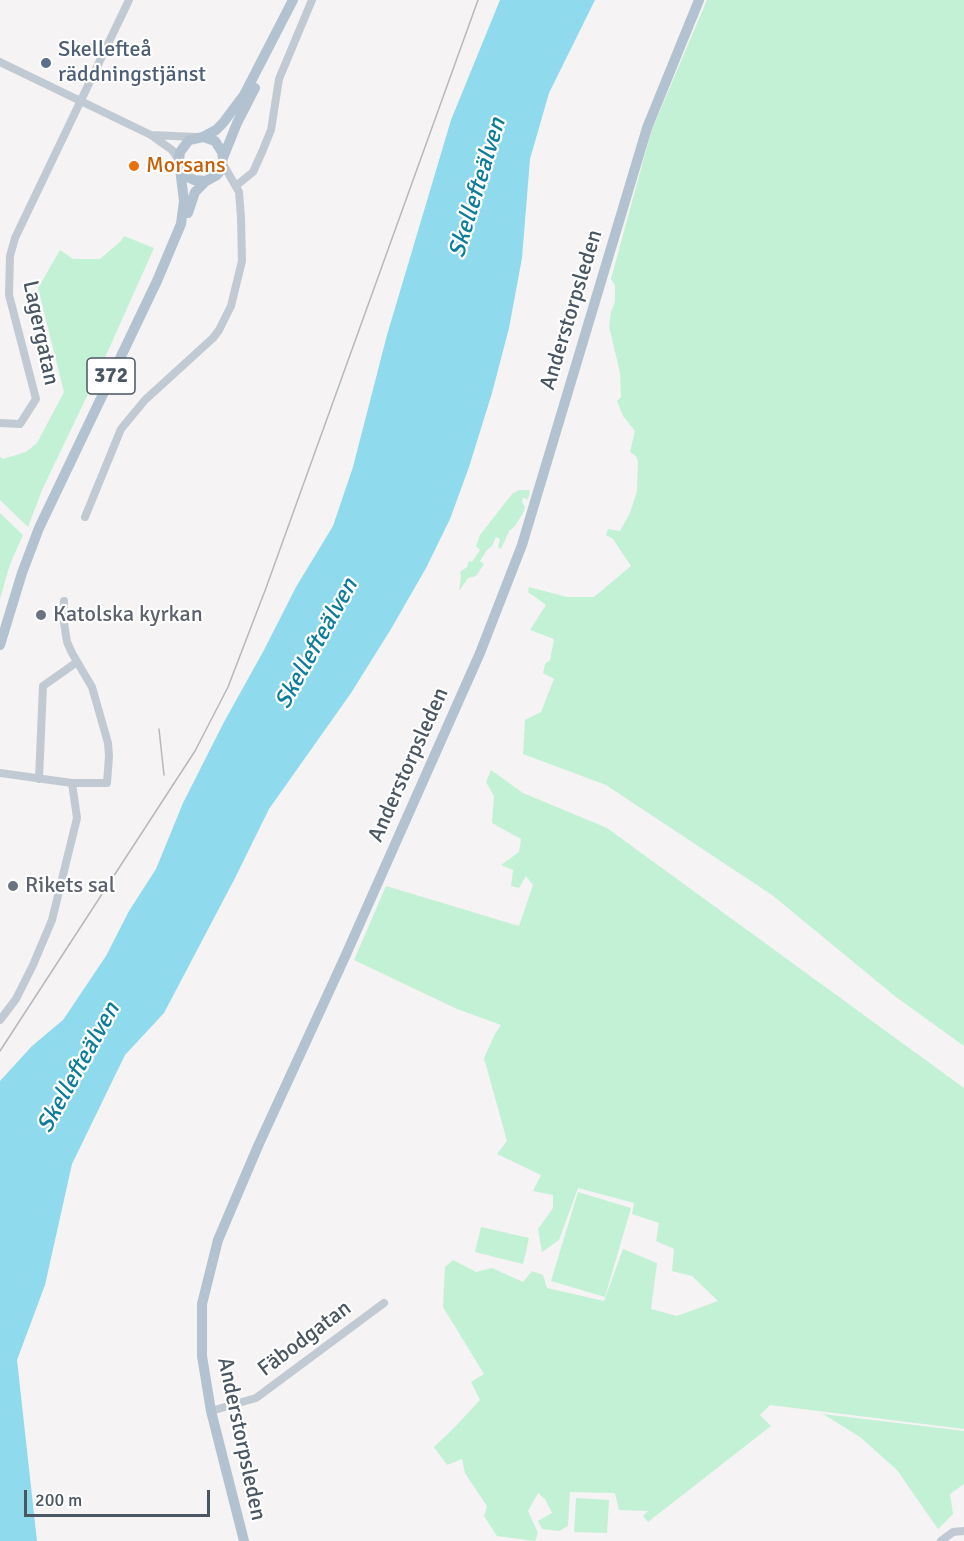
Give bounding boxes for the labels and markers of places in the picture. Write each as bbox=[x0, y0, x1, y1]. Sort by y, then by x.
place label: Skellefteå räddningstjänst bbox=[58, 37, 206, 88]
marker: Skellefteå räddningstjänst bbox=[39, 56, 53, 70]
place label: Morsans bbox=[146, 153, 226, 179]
marker: Morsans bbox=[127, 159, 141, 173]
place label: Katolska kyrkan bbox=[53, 602, 203, 628]
marker: Katolska kyrkan bbox=[34, 608, 48, 622]
place label: Rikets sal bbox=[25, 873, 115, 899]
marker: Rikets sal bbox=[6, 879, 20, 893]

